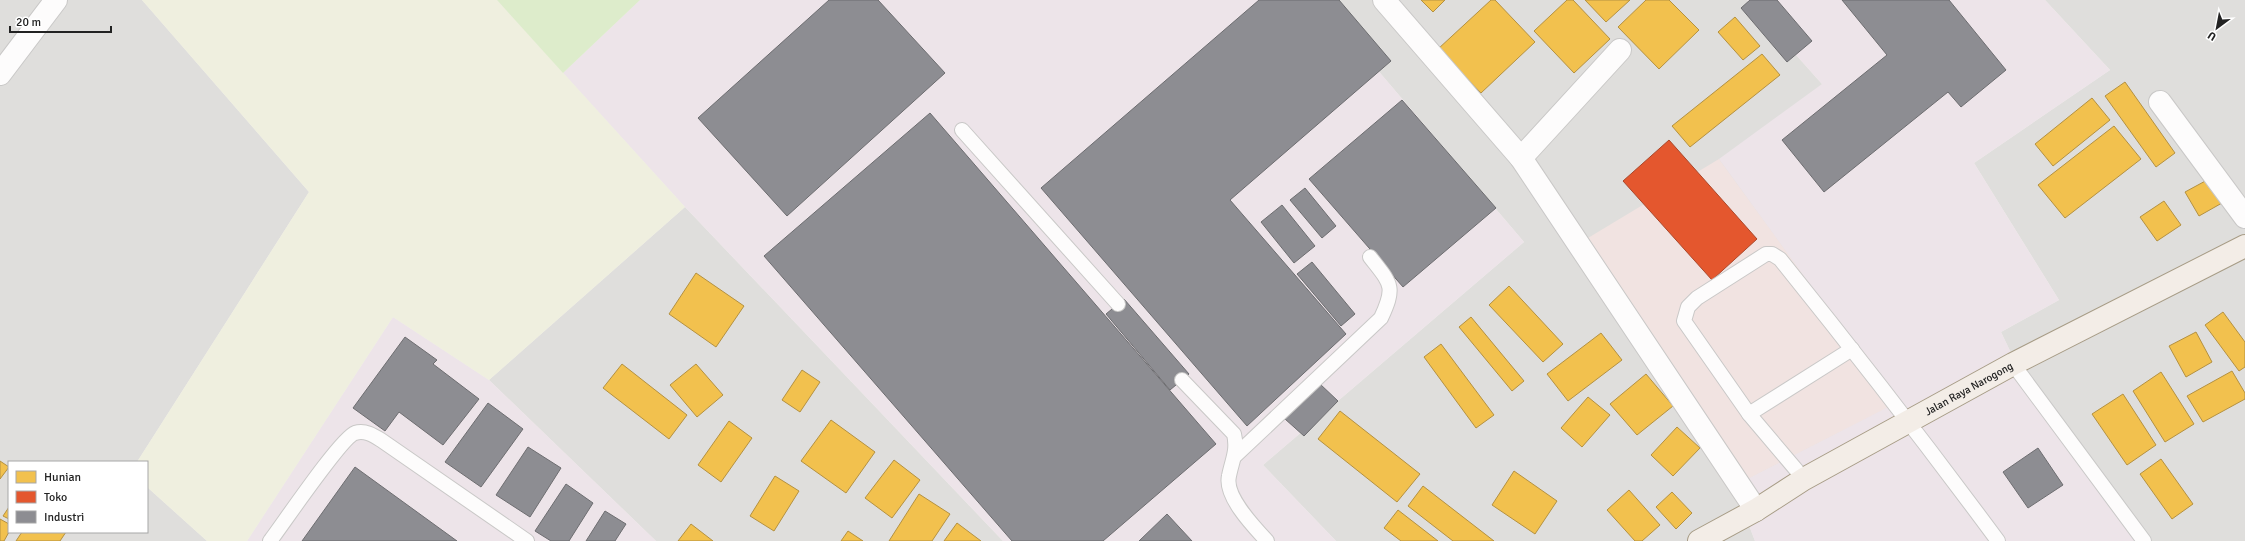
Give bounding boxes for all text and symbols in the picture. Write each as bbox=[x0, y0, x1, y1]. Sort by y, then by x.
scale bar bbox=[10, 8, 111, 34]
north arrow bbox=[2197, 8, 2237, 48]
text: 20 m bbox=[16, 15, 41, 30]
text: U bbox=[2205, 29, 2219, 44]
street label: Jalan Raya Narogong bbox=[1922, 359, 2015, 418]
legend bbox=[8, 461, 148, 533]
text: Hunian bbox=[44, 470, 81, 485]
text: Toko bbox=[44, 490, 67, 505]
text: Industri bbox=[44, 510, 84, 525]

